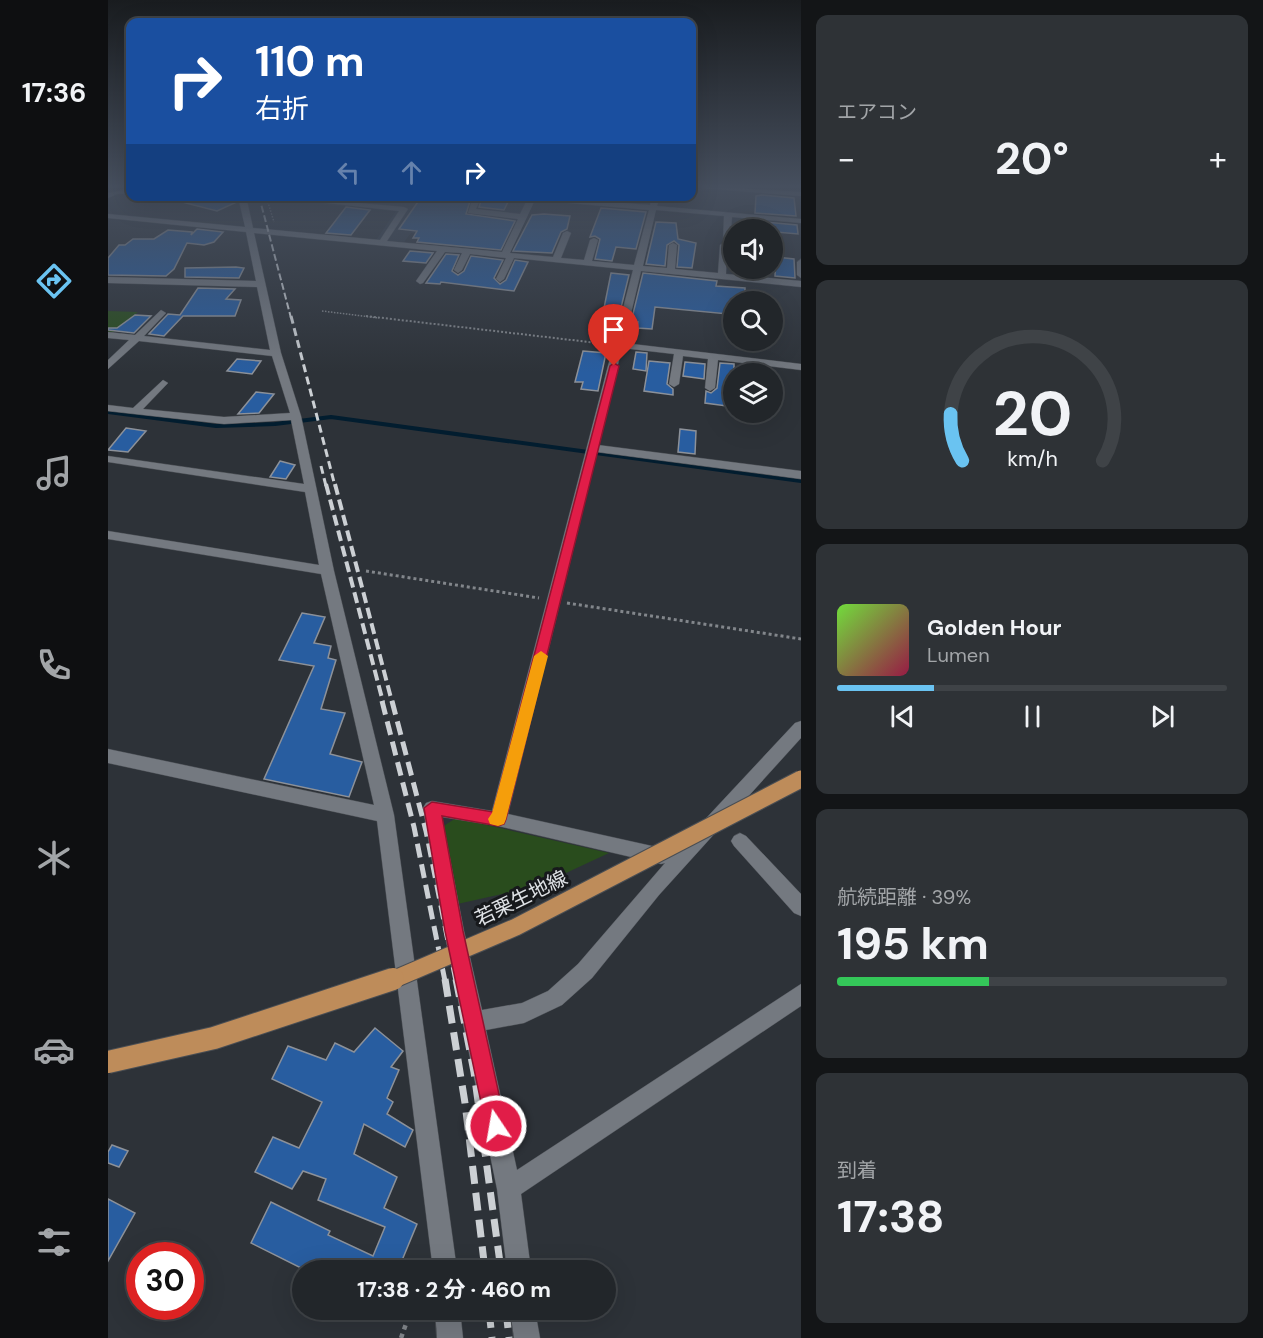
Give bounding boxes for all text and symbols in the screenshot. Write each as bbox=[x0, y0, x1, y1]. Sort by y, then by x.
text: 110 m bbox=[255, 34, 365, 89]
icon: right bbox=[156, 42, 234, 120]
text: 17:36 bbox=[22, 75, 86, 110]
text: 右折 bbox=[255, 91, 309, 126]
text: エアコン bbox=[837, 99, 917, 125]
text: 20° bbox=[995, 129, 1069, 188]
text: − bbox=[837, 137, 855, 180]
text: + bbox=[1209, 137, 1227, 180]
icon: left bbox=[332, 156, 365, 189]
icon: ahead bbox=[395, 156, 428, 189]
icon: right bbox=[458, 156, 491, 189]
map controls bbox=[723, 219, 783, 423]
button: sound bbox=[723, 219, 783, 279]
icon: directions bbox=[33, 260, 75, 302]
button: search bbox=[723, 291, 783, 351]
pin bbox=[588, 304, 639, 366]
icon: arrive bbox=[597, 313, 630, 346]
button: layers bbox=[723, 363, 783, 423]
text: 20 bbox=[992, 374, 1072, 455]
text: km/h bbox=[1007, 446, 1057, 474]
icon: music bbox=[33, 452, 75, 494]
text: Golden Hour bbox=[927, 613, 1062, 642]
text: Lumen bbox=[927, 642, 990, 668]
icon: phone bbox=[33, 644, 75, 686]
icon: previous bbox=[886, 700, 919, 733]
icon: pause bbox=[1016, 700, 1049, 733]
icon: next bbox=[1146, 700, 1179, 733]
icon: climate bbox=[33, 837, 75, 879]
street label: 若栗生地線 bbox=[470, 864, 572, 932]
text: 航続距離 · 39% bbox=[837, 884, 971, 910]
text: 195 km bbox=[837, 914, 989, 973]
icon: car bbox=[33, 1029, 75, 1071]
position arrow bbox=[464, 1094, 528, 1158]
text: 到着 bbox=[837, 1157, 877, 1183]
text: 17:38 bbox=[837, 1187, 945, 1246]
icon: filters bbox=[33, 1221, 75, 1263]
speed limit sign: 30 bbox=[126, 1242, 204, 1320]
text: 17:38 · 2 分 · 460 m bbox=[357, 1275, 551, 1304]

